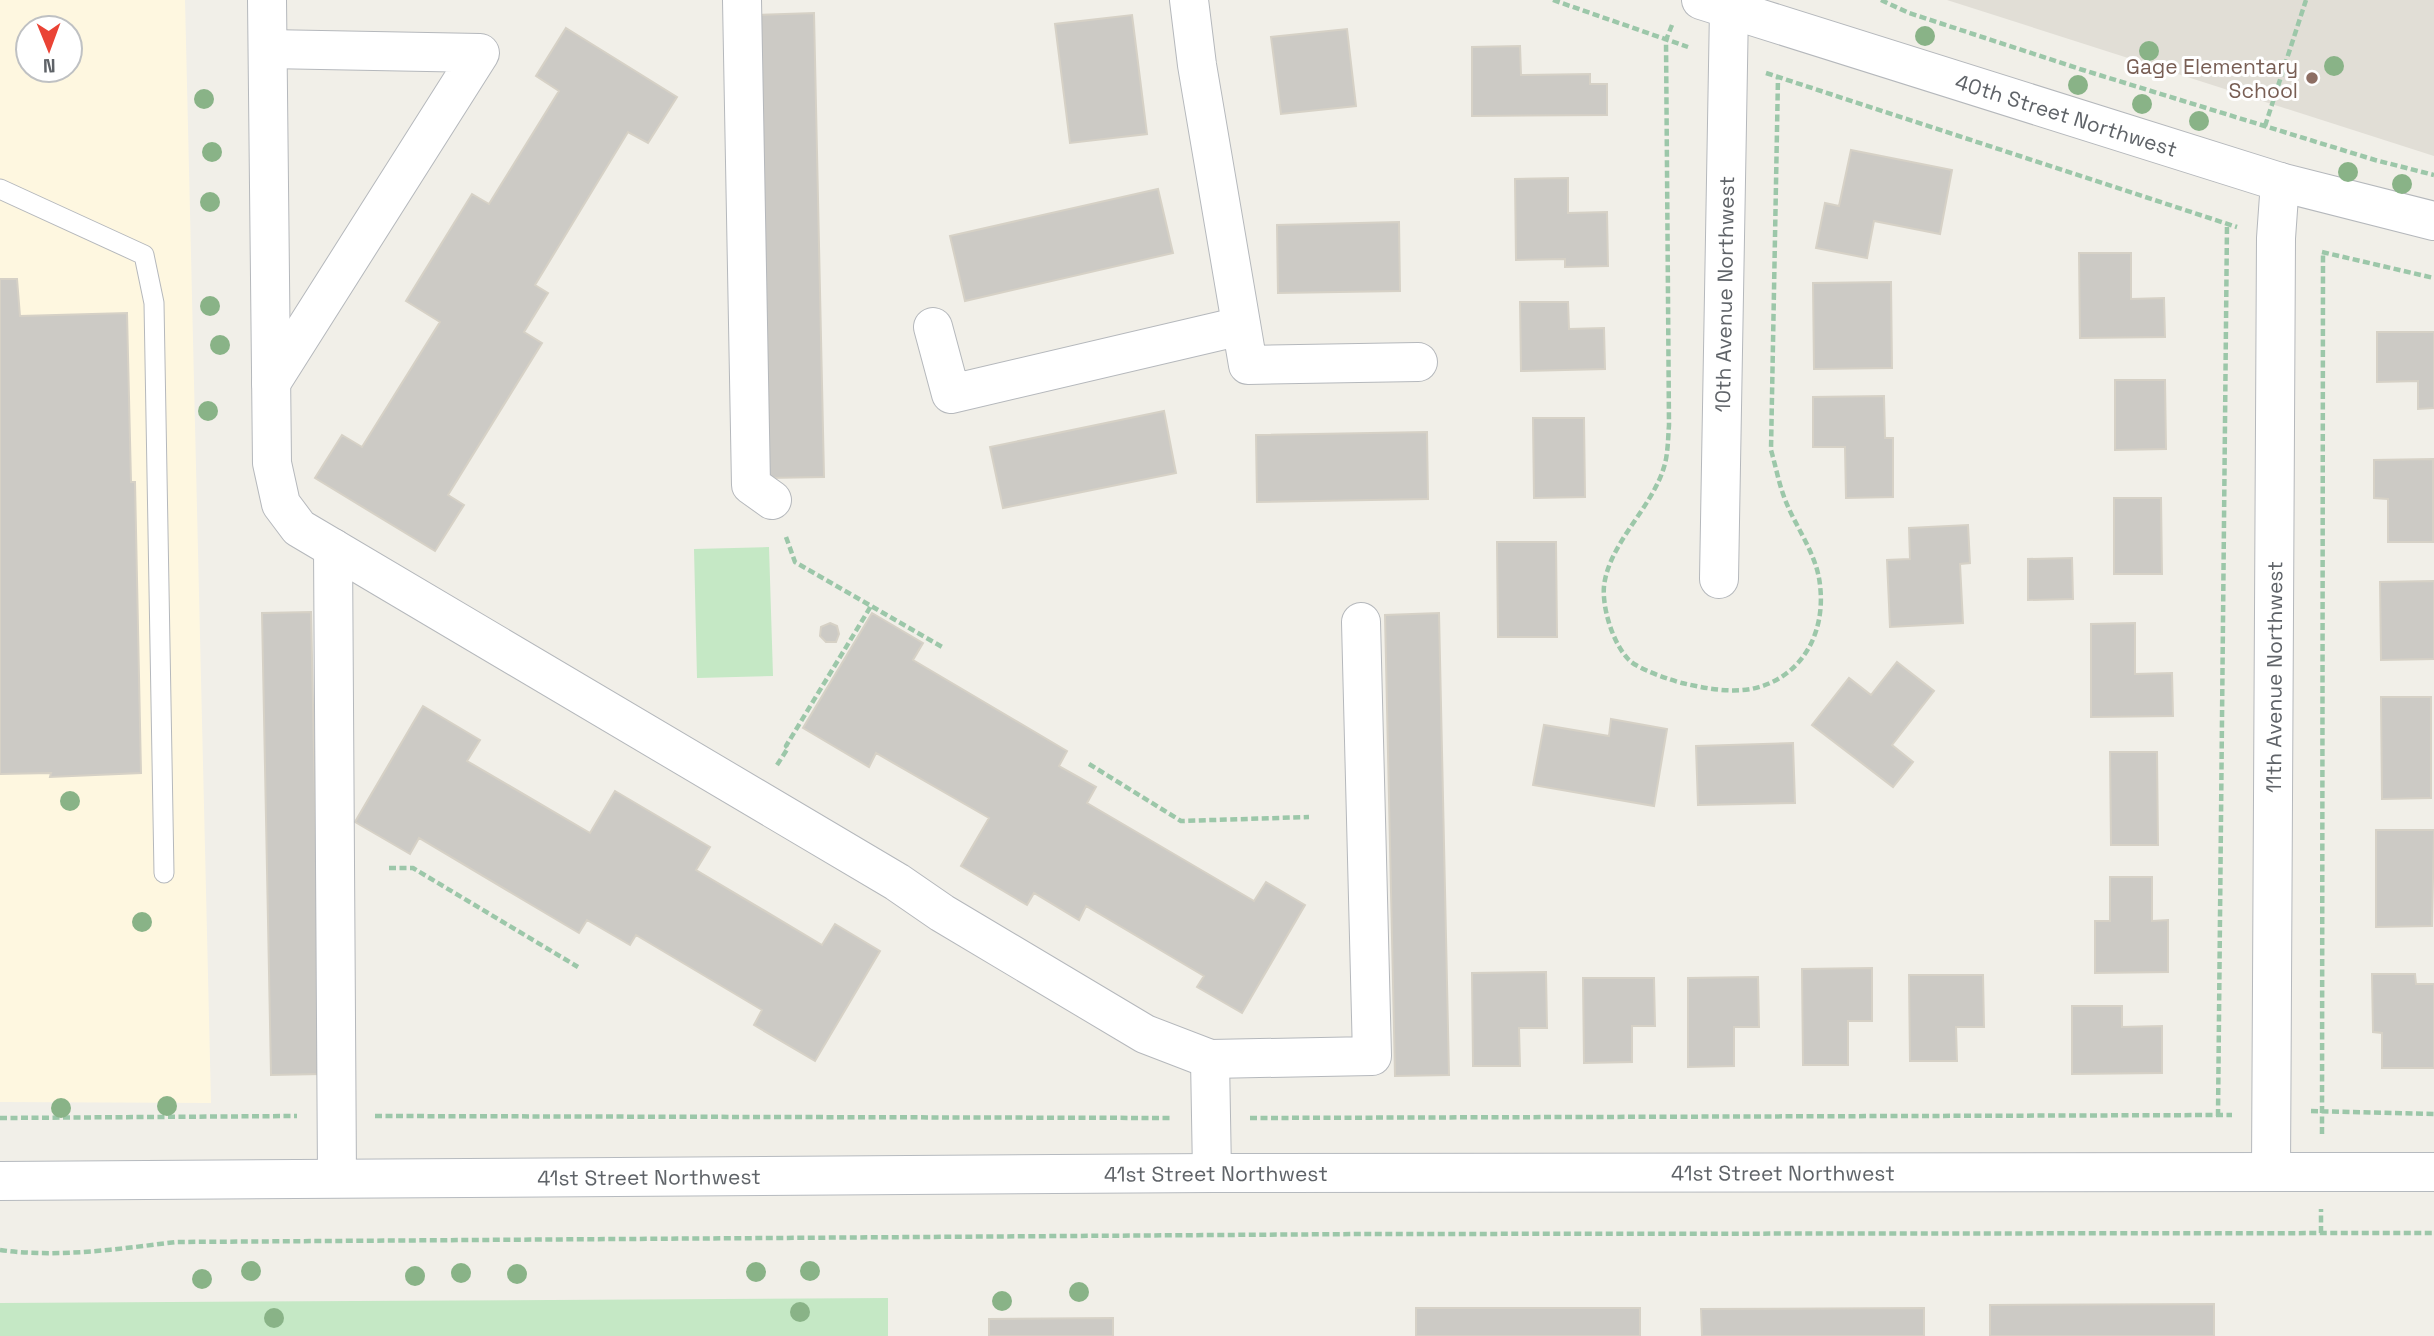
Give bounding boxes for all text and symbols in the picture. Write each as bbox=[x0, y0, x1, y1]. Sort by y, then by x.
north arrow bbox=[14, 14, 84, 84]
text: N bbox=[43, 53, 56, 78]
place label: Gage Elementary School bbox=[2126, 53, 2298, 104]
street label: 40th Street Northwest bbox=[1952, 67, 2181, 162]
marker: Gage Elementary School bbox=[2304, 70, 2320, 86]
street label: 10th Avenue Northwest bbox=[1708, 176, 1740, 412]
street label: 11th Avenue Northwest bbox=[2260, 561, 2288, 793]
street label: 41st Street Northwest bbox=[1104, 1159, 1328, 1187]
street label: 41st Street Northwest bbox=[1671, 1159, 1895, 1186]
street label: 41st Street Northwest bbox=[537, 1162, 761, 1191]

